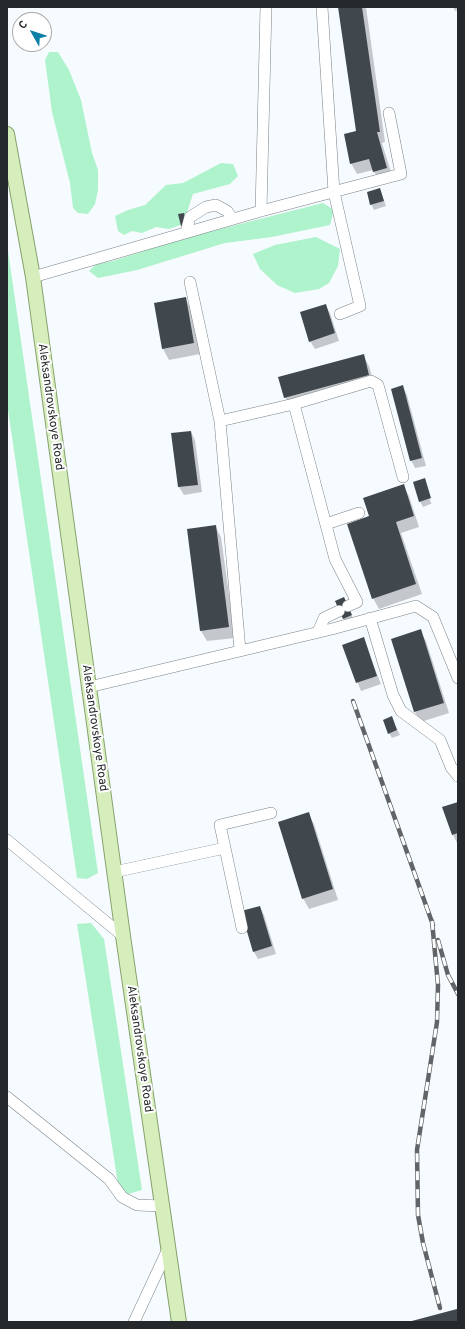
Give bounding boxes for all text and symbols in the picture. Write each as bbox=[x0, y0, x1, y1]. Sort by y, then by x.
north arrow bbox=[12, 12, 52, 52]
text: С bbox=[16, 18, 31, 32]
street label: Aleksandrovskoye Road bbox=[34, 343, 66, 471]
street label: Aleksandrovskoye Road bbox=[78, 664, 110, 792]
street label: Aleksandrovskoye Road bbox=[123, 985, 155, 1113]

